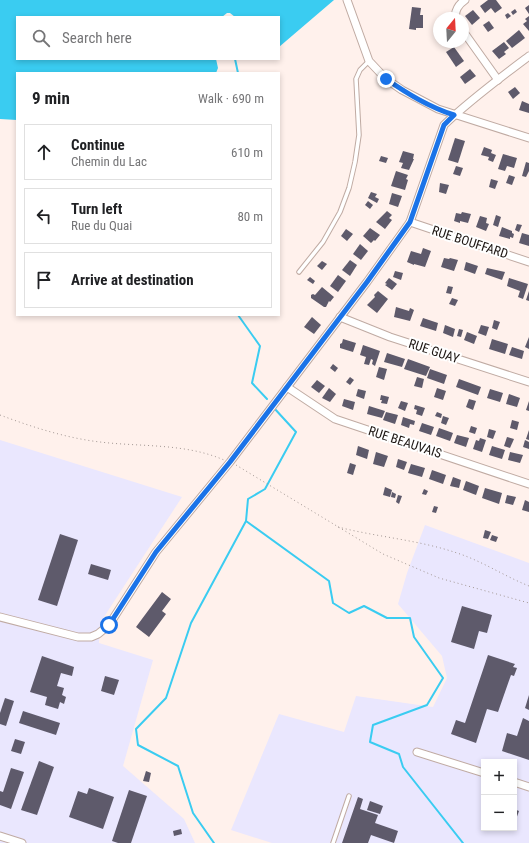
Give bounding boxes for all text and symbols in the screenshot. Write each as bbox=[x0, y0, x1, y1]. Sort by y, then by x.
north arrow bbox=[433, 12, 469, 48]
search box bbox=[16, 16, 280, 60]
icon: search bbox=[30, 27, 52, 49]
text: Search here bbox=[62, 29, 132, 47]
route end bbox=[377, 70, 395, 88]
text: 9 min bbox=[32, 88, 70, 108]
text: Walk · 690 m bbox=[198, 91, 264, 106]
text: Continue bbox=[71, 136, 125, 154]
icon: ahead bbox=[33, 141, 55, 163]
text: 610 m bbox=[231, 145, 263, 160]
text: Chemin du Lac bbox=[71, 154, 147, 169]
text: Turn left bbox=[71, 200, 122, 218]
icon: left bbox=[33, 205, 55, 227]
text: 80 m bbox=[237, 209, 263, 224]
text: Rue du Quai bbox=[71, 218, 132, 233]
street label: RUE BOUFFARD bbox=[430, 223, 510, 261]
icon: arrive bbox=[33, 269, 55, 291]
text: Arrive at destination bbox=[71, 271, 194, 289]
street label: RUE GUAY bbox=[407, 336, 461, 366]
street label: RUE BEAUVAIS bbox=[366, 423, 444, 461]
route start bbox=[100, 616, 118, 634]
map controls bbox=[481, 759, 517, 831]
button: + bbox=[481, 759, 517, 795]
button: − bbox=[481, 795, 517, 831]

